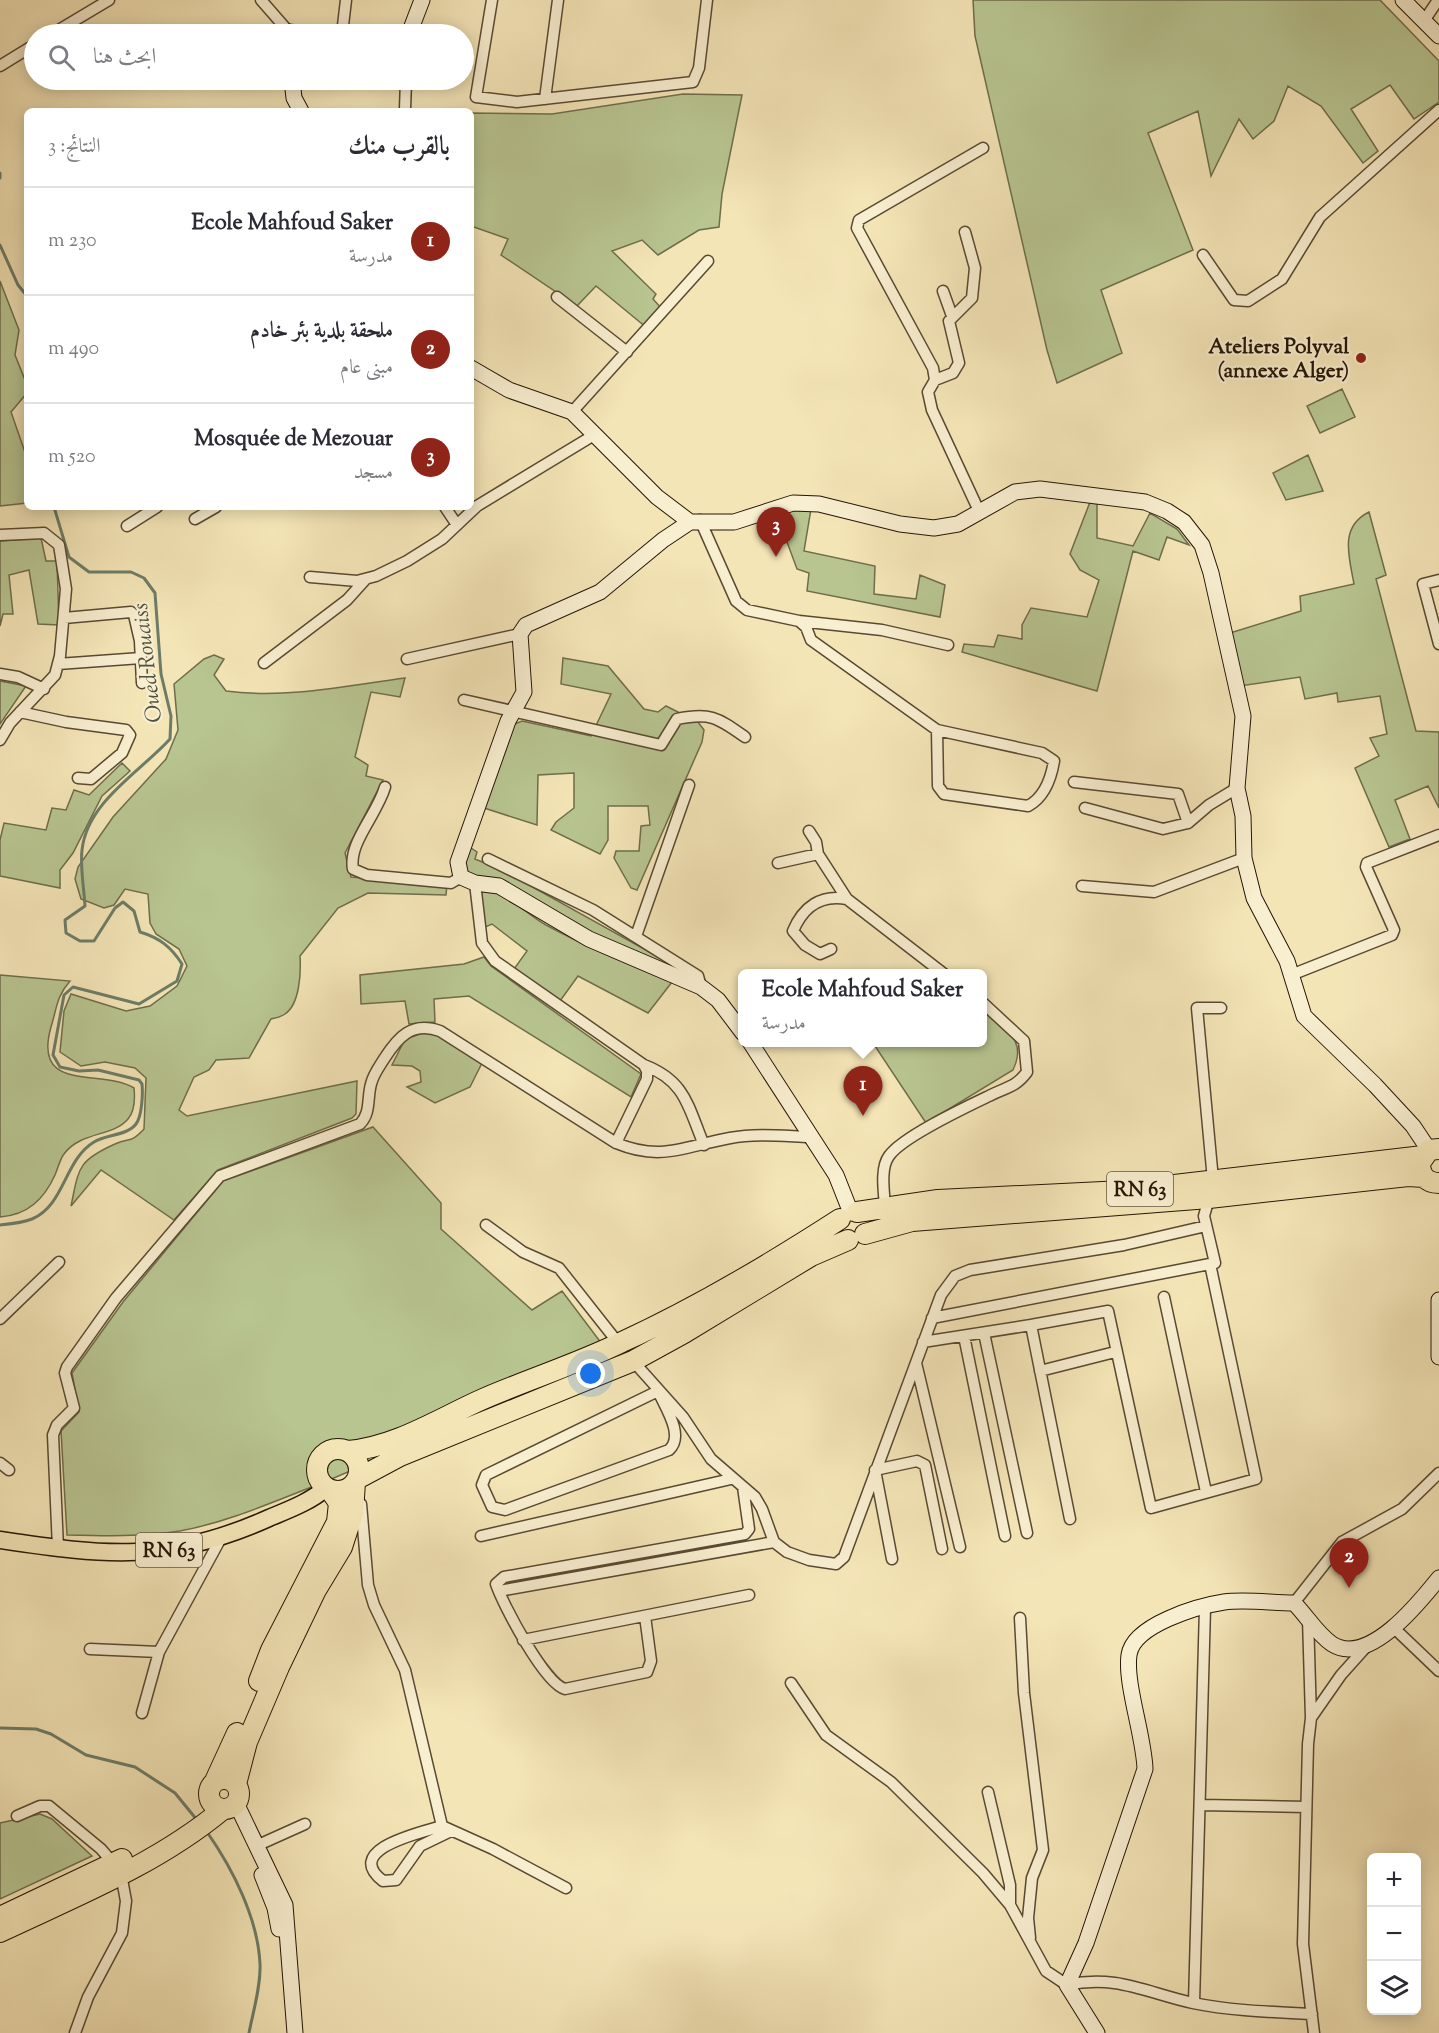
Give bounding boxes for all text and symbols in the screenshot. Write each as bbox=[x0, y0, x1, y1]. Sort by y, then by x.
search box bbox=[24, 24, 474, 90]
icon: search bbox=[45, 41, 78, 74]
text: ابحث هنا bbox=[93, 42, 156, 74]
text: بالقرب منك bbox=[348, 129, 450, 166]
text: النتائج: 3 bbox=[48, 133, 101, 162]
text: Ecole Mahfoud Saker bbox=[191, 208, 393, 240]
text: 230 m bbox=[48, 227, 97, 256]
text: 1 bbox=[427, 227, 434, 256]
text: مدرسة bbox=[349, 243, 393, 272]
text: ملحقة بلدية بئر خادم bbox=[250, 316, 393, 348]
place label: Ateliers Polyval (annexe Alger) bbox=[1208, 333, 1349, 387]
text: 490 m bbox=[48, 335, 99, 364]
text: 2 bbox=[426, 335, 435, 364]
marker: Ateliers Polyval (annexe Alger) bbox=[1354, 351, 1368, 365]
text: مبنى عام bbox=[340, 354, 393, 383]
text: Mosquée de Mezouar bbox=[194, 424, 393, 456]
text: 520 m bbox=[48, 443, 96, 472]
text: 3 bbox=[426, 443, 435, 472]
text: مسجد bbox=[354, 459, 393, 488]
pin: 3 bbox=[756, 508, 796, 557]
water label: Oued Rouaiss bbox=[126, 601, 172, 724]
popup bbox=[738, 969, 987, 1047]
text: Ecole Mahfoud Saker bbox=[762, 975, 963, 1007]
text: مدرسة bbox=[762, 1010, 806, 1039]
pin: 1 bbox=[844, 1066, 882, 1116]
road number: RN 63 bbox=[1107, 1172, 1173, 1206]
your location bbox=[576, 1359, 605, 1388]
road number: RN 63 bbox=[136, 1533, 202, 1567]
pin: 2 bbox=[1330, 1538, 1368, 1588]
map controls bbox=[1367, 1853, 1421, 2015]
button: + bbox=[1367, 1853, 1421, 1907]
button: − bbox=[1367, 1907, 1421, 1961]
button: layers bbox=[1367, 1961, 1421, 2015]

